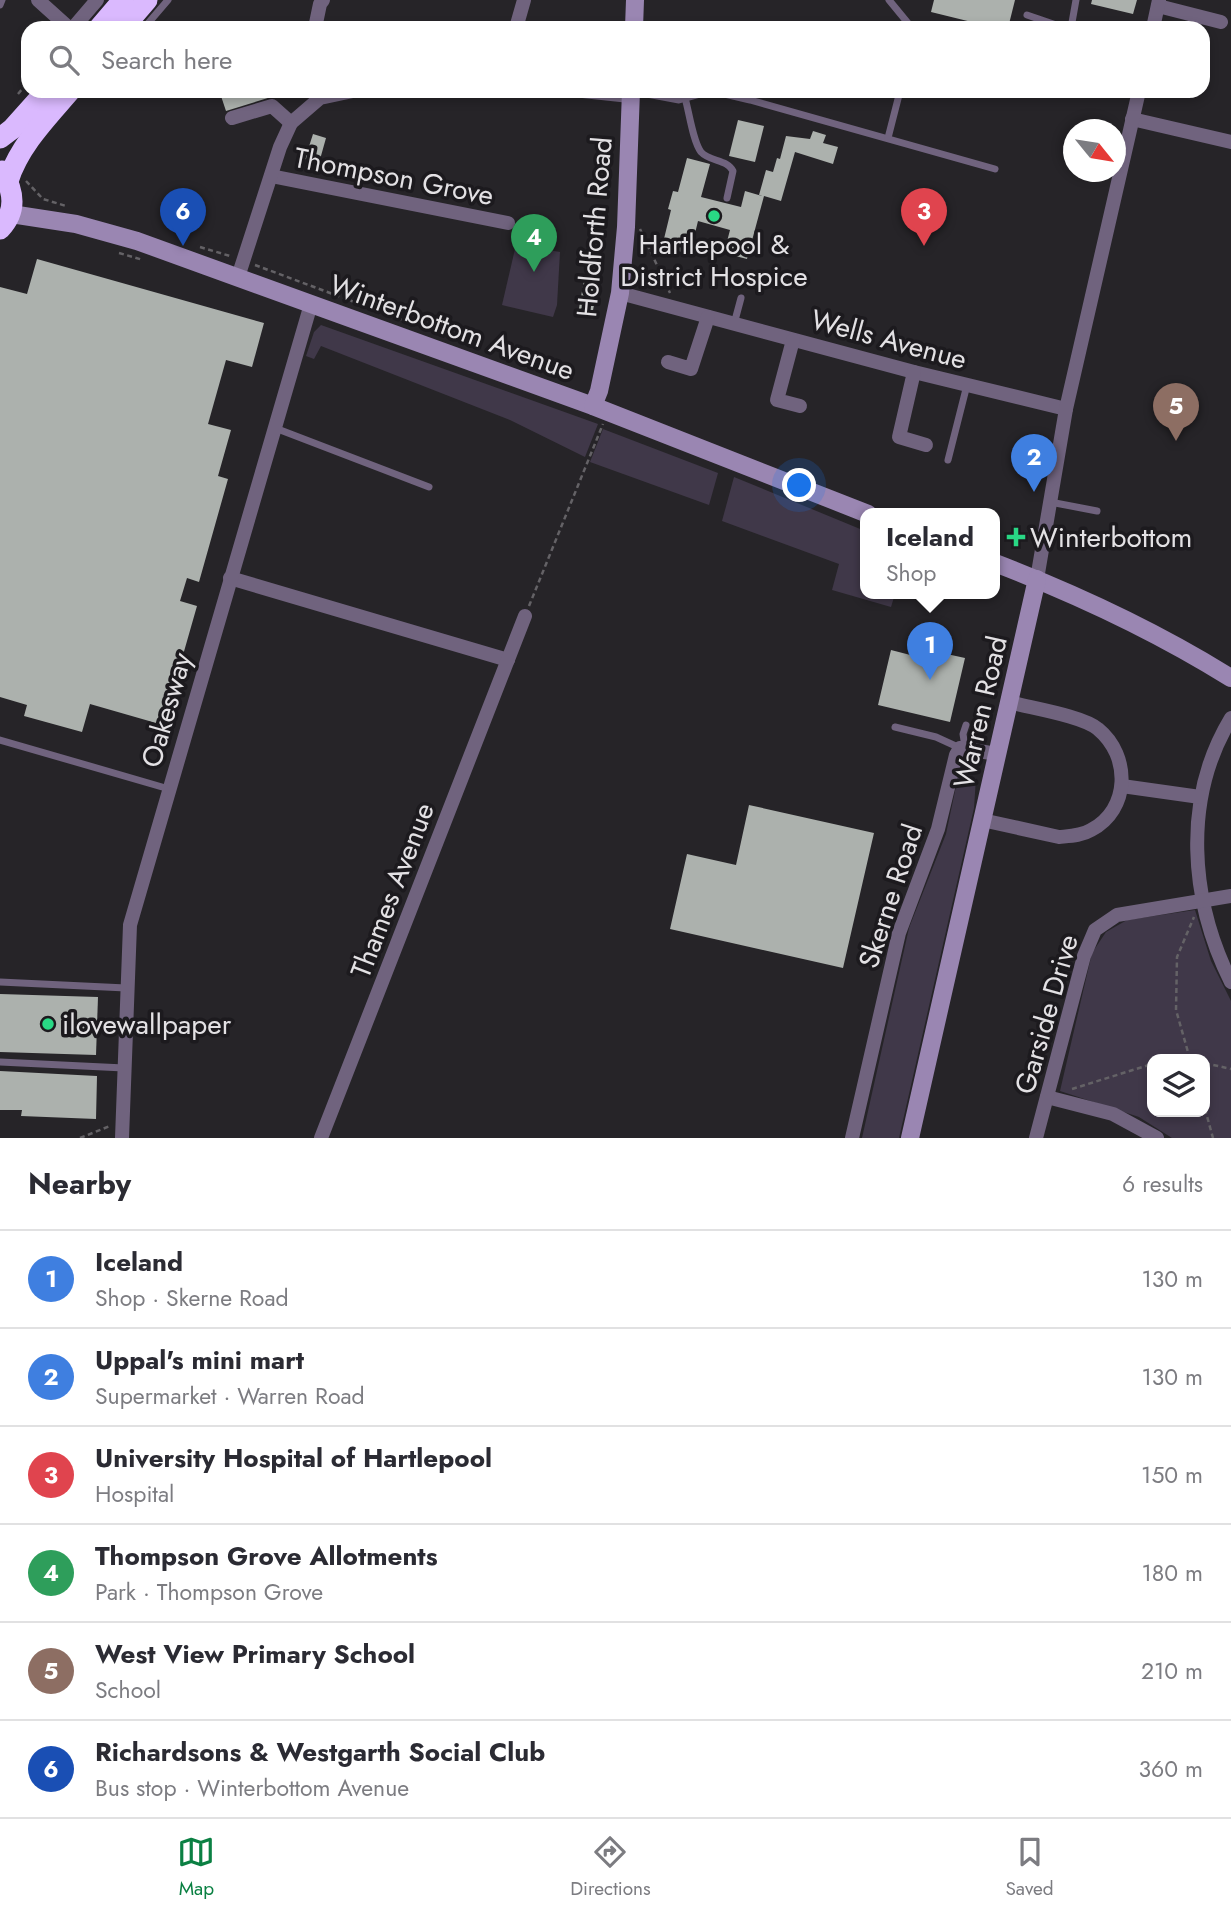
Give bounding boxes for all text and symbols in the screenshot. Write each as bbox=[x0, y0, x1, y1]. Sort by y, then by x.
search box bbox=[21, 21, 1210, 98]
icon: search bbox=[45, 41, 83, 79]
text: Search here bbox=[101, 41, 233, 79]
north arrow bbox=[1063, 119, 1126, 182]
street label: Holdforth Road bbox=[566, 135, 623, 319]
street label: Thompson Grove bbox=[291, 137, 497, 216]
pin: 6 bbox=[160, 188, 206, 246]
pin: 3 bbox=[901, 188, 947, 246]
marker: Hartlepool & District Hospice bbox=[706, 208, 722, 224]
pin: 4 bbox=[511, 214, 557, 272]
place label: Hartlepool & District Hospice bbox=[620, 224, 808, 297]
street label: Winterbottom Avenue bbox=[324, 264, 580, 391]
street label: Wells Avenue bbox=[806, 299, 971, 380]
pin: 5 bbox=[1153, 383, 1199, 441]
pin: 2 bbox=[1011, 434, 1057, 492]
your location bbox=[782, 468, 816, 502]
popup bbox=[860, 508, 1000, 599]
place label: Winterbottom bbox=[1030, 517, 1192, 558]
text: Iceland bbox=[886, 518, 974, 556]
marker: Winterbottom bbox=[1008, 529, 1024, 545]
text: Shop bbox=[886, 556, 936, 590]
pin: 1 bbox=[907, 622, 953, 680]
street label: Warren Road bbox=[943, 632, 1018, 792]
street label: Oakesway bbox=[131, 647, 203, 772]
street label: Thames Avenue bbox=[340, 797, 445, 984]
street label: Skerne Road bbox=[848, 819, 933, 973]
street label: Garside Drive bbox=[1004, 929, 1089, 1099]
place label: ilovewallpaper bbox=[62, 1004, 232, 1045]
marker: ilovewallpaper bbox=[40, 1016, 56, 1032]
map controls bbox=[1147, 1054, 1210, 1117]
button: layers bbox=[1147, 1054, 1210, 1117]
text: Nearby bbox=[28, 1162, 131, 1205]
text: 6 results bbox=[1122, 1167, 1203, 1201]
text: Iceland bbox=[95, 1243, 183, 1281]
text: 1 bbox=[45, 1262, 57, 1296]
text: 130 m bbox=[1141, 1262, 1203, 1296]
text: Shop · Skerne Road bbox=[95, 1281, 289, 1315]
text: Uppal's mini mart bbox=[95, 1341, 304, 1379]
text: 2 bbox=[43, 1360, 59, 1394]
text: 130 m bbox=[1141, 1360, 1203, 1394]
text: Supermarket · Warren Road bbox=[95, 1379, 365, 1413]
text: University Hospital of Hartlepool bbox=[95, 1439, 492, 1477]
text: 3 bbox=[44, 1458, 58, 1492]
text: 150 m bbox=[1141, 1458, 1203, 1492]
text: Hospital bbox=[95, 1477, 174, 1511]
text: Thompson Grove Allotments bbox=[95, 1537, 438, 1575]
text: 4 bbox=[43, 1556, 59, 1590]
text: 180 m bbox=[1141, 1556, 1203, 1590]
text: Park · Thompson Grove bbox=[95, 1575, 323, 1609]
text: West View Primary School bbox=[95, 1635, 415, 1673]
text: 5 bbox=[44, 1654, 58, 1688]
text: 210 m bbox=[1141, 1654, 1203, 1688]
text: School bbox=[95, 1673, 161, 1707]
text: Richardsons & Westgarth Social Club bbox=[95, 1733, 545, 1771]
text: 6 bbox=[43, 1752, 59, 1786]
text: 360 m bbox=[1139, 1752, 1203, 1786]
text: Bus stop · Winterbottom Avenue bbox=[95, 1771, 409, 1805]
tab: Map bbox=[177, 1833, 215, 1902]
tab: Directions bbox=[570, 1833, 651, 1902]
tab: Saved bbox=[1005, 1833, 1054, 1902]

